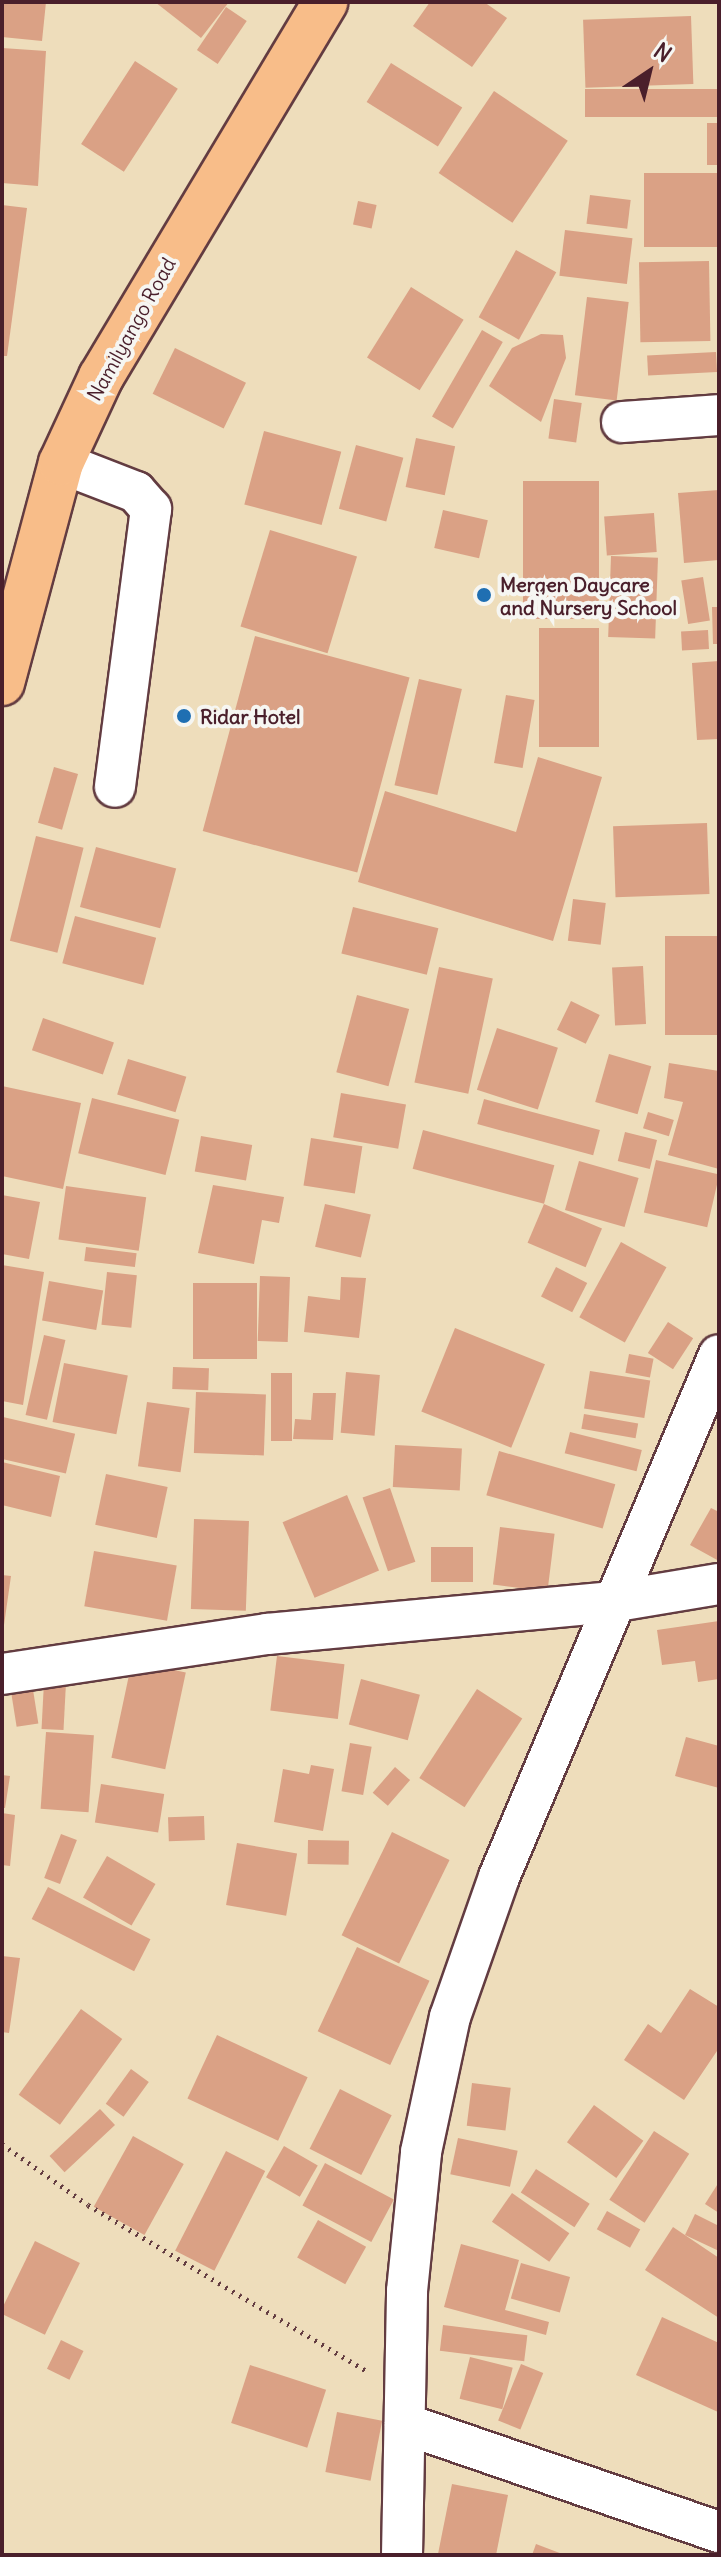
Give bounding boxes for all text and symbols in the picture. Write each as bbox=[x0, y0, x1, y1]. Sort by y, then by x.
north arrow bbox=[609, 32, 689, 112]
text: N bbox=[649, 37, 677, 68]
street label: Namilyango Road bbox=[82, 253, 180, 405]
place label: Mergen Daycare and Nursery School bbox=[500, 572, 677, 619]
marker: Mergen Daycare and Nursery School bbox=[475, 586, 493, 604]
place label: Ridar Hotel bbox=[200, 704, 301, 728]
marker: Ridar Hotel bbox=[175, 707, 193, 725]

